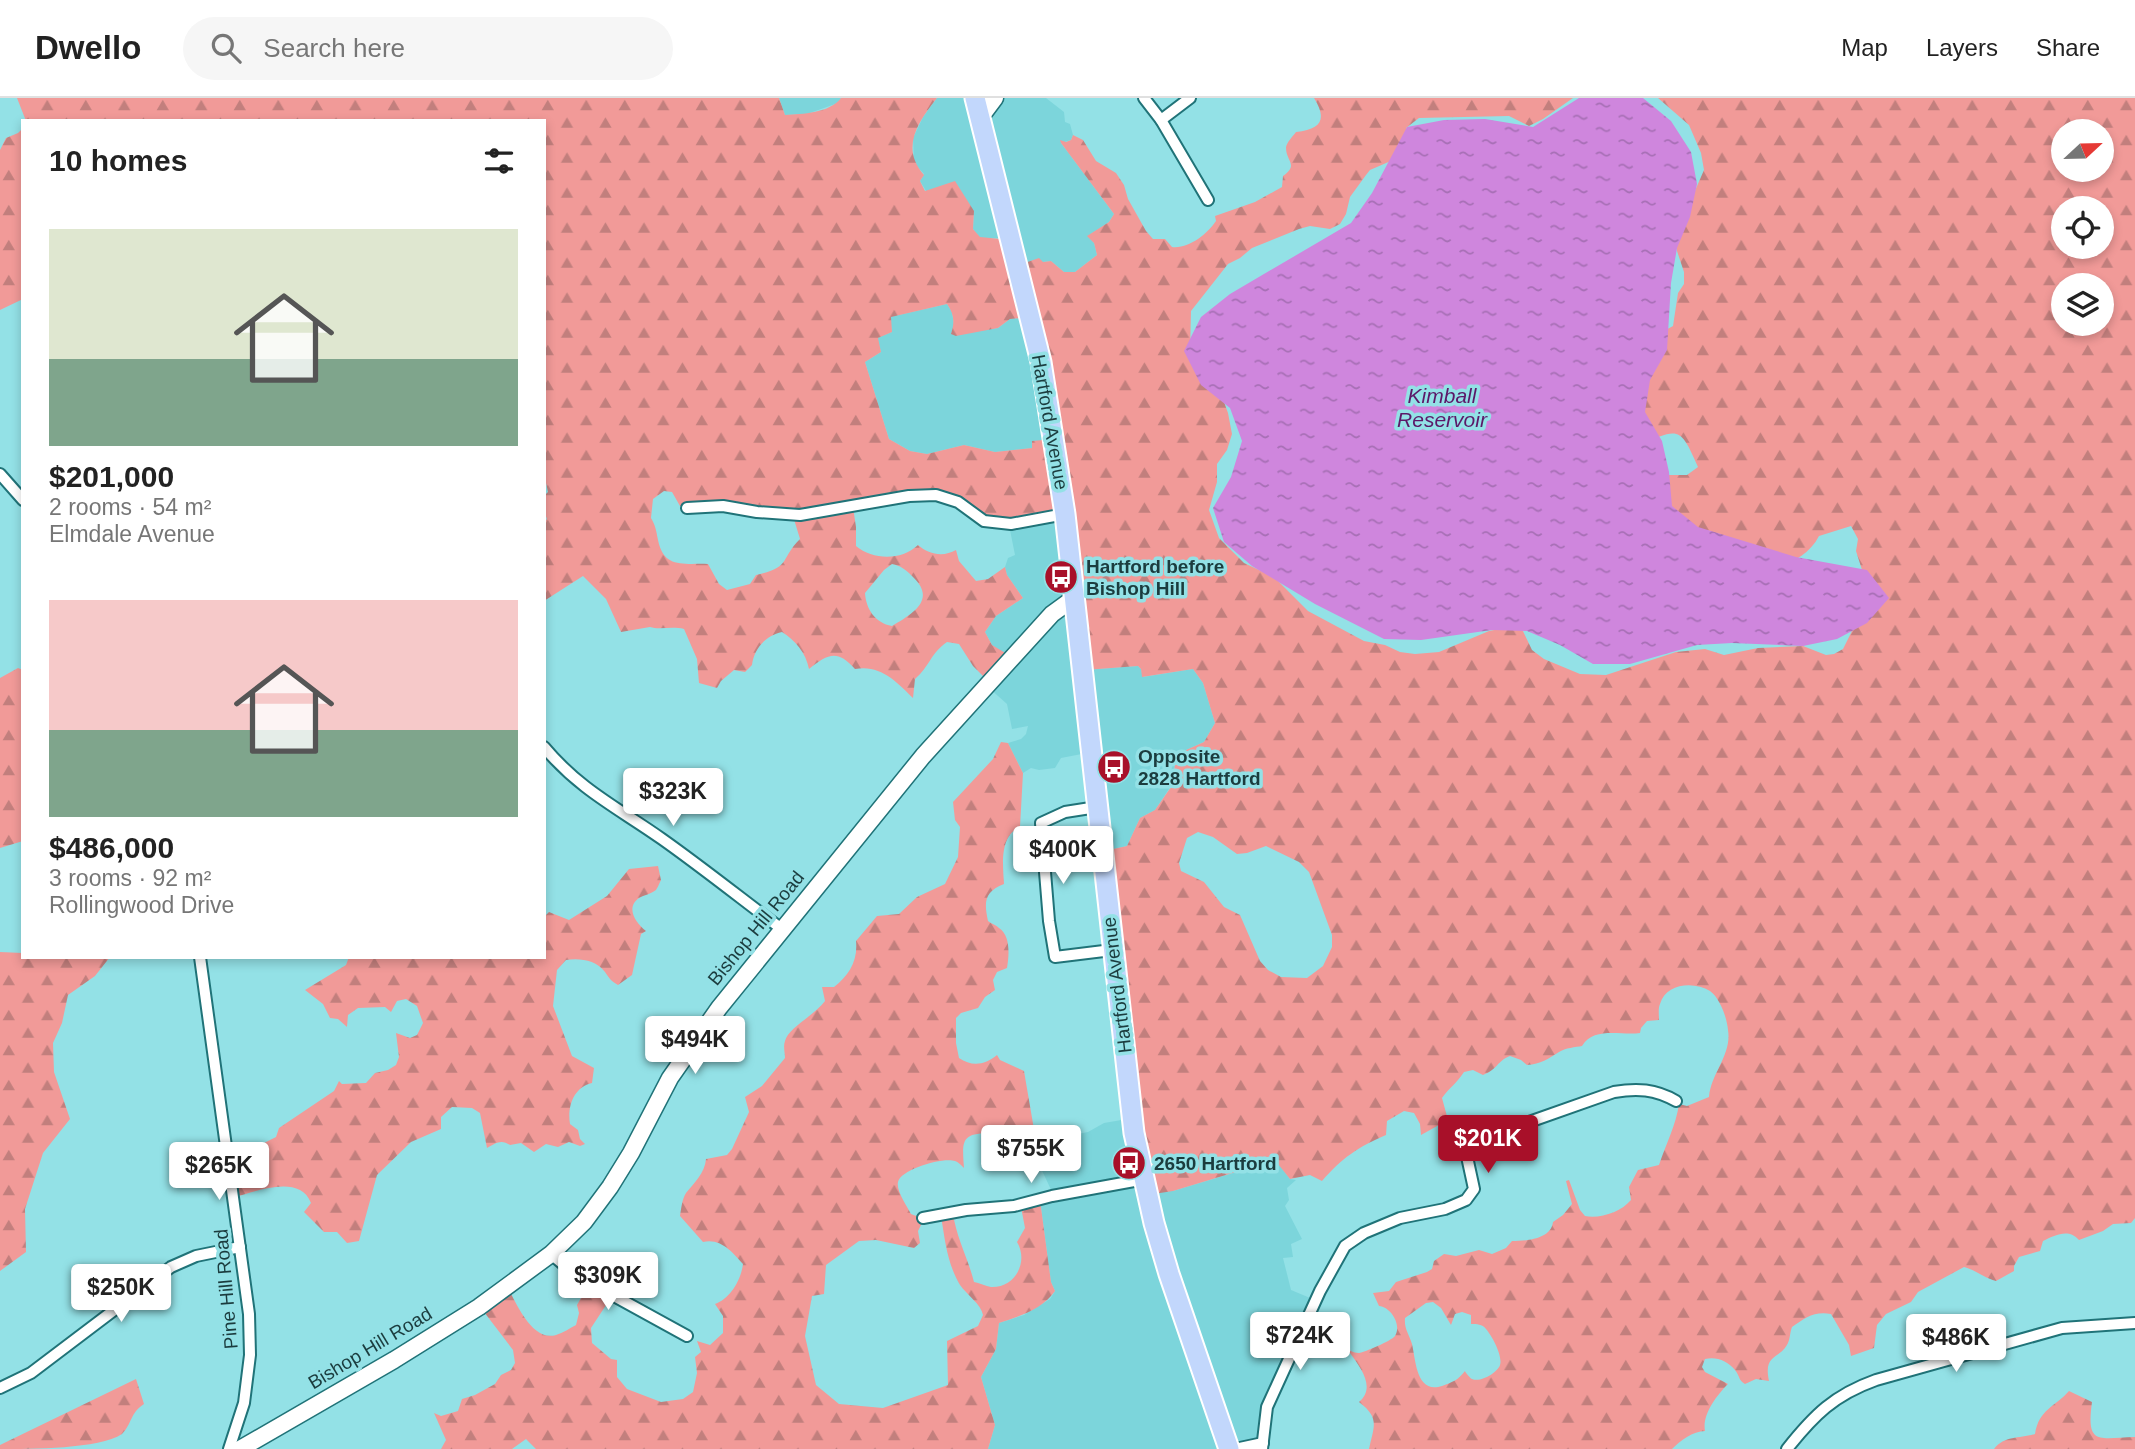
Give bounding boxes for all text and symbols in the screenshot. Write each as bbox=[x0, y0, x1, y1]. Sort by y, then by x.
search box bbox=[183, 17, 673, 80]
text: Dwello bbox=[35, 29, 141, 66]
icon: search bbox=[207, 29, 245, 67]
text: Search here bbox=[263, 33, 405, 63]
text: Map bbox=[1841, 34, 1888, 61]
text: Layers bbox=[1926, 34, 1998, 61]
text: Share bbox=[2036, 34, 2100, 61]
north arrow bbox=[2051, 119, 2114, 182]
map controls bbox=[2051, 119, 2114, 336]
icon: filters bbox=[480, 142, 518, 180]
text: 10 homes bbox=[49, 144, 187, 177]
button: locate bbox=[2051, 196, 2114, 259]
button: layers bbox=[2051, 273, 2114, 336]
icon: home bbox=[221, 275, 347, 401]
street label: Hartford Avenue bbox=[1028, 353, 1072, 491]
water label: Kimball Reservoir bbox=[1397, 384, 1488, 431]
text: $201,000 bbox=[49, 460, 174, 493]
text: 2 rooms · 54 m² bbox=[49, 494, 211, 520]
text: Elmdale Avenue bbox=[49, 521, 215, 547]
place label: Hartford before Bishop Hill bbox=[1086, 556, 1224, 599]
bus stop icon: Hartford before Bishop Hill bbox=[1042, 558, 1080, 596]
icon: home bbox=[221, 646, 347, 772]
place label: Opposite 2828 Hartford bbox=[1138, 746, 1261, 789]
bus stop icon: Opposite 2828 Hartford bbox=[1095, 748, 1133, 786]
pin: $323K bbox=[624, 768, 722, 828]
text: $323K bbox=[639, 778, 707, 804]
pin: $400K bbox=[1014, 826, 1112, 886]
text: $486,000 bbox=[49, 831, 174, 864]
text: $400K bbox=[1029, 836, 1097, 862]
text: 3 rooms · 92 m² bbox=[49, 865, 211, 891]
street label: Bishop Hill Road bbox=[704, 867, 808, 989]
text: Rollingwood Drive bbox=[49, 892, 234, 918]
street label: Hartford Avenue bbox=[1098, 916, 1136, 1054]
pin: $494K bbox=[646, 1016, 744, 1076]
text: $494K bbox=[661, 1026, 729, 1052]
pin: $201K bbox=[1439, 1116, 1537, 1175]
text: $201K bbox=[1454, 1125, 1522, 1151]
pin: $755K bbox=[982, 1126, 1080, 1185]
text: $755K bbox=[997, 1135, 1065, 1161]
pin: $265K bbox=[170, 1142, 268, 1202]
bus stop icon: 2650 Hartford bbox=[1110, 1144, 1148, 1182]
text: $265K bbox=[185, 1152, 253, 1178]
place label: 2650 Hartford bbox=[1154, 1153, 1277, 1174]
street label: Pine Hill Road bbox=[210, 1228, 242, 1350]
pin: $309K bbox=[559, 1252, 657, 1312]
text: $309K bbox=[574, 1262, 642, 1288]
pin: $250K bbox=[72, 1264, 170, 1324]
text: $250K bbox=[87, 1274, 155, 1300]
street label: Bishop Hill Road bbox=[304, 1303, 436, 1393]
pin: $724K bbox=[1251, 1312, 1349, 1372]
pin: $486K bbox=[1907, 1314, 2005, 1374]
text: $724K bbox=[1266, 1322, 1334, 1348]
text: $486K bbox=[1922, 1324, 1990, 1350]

